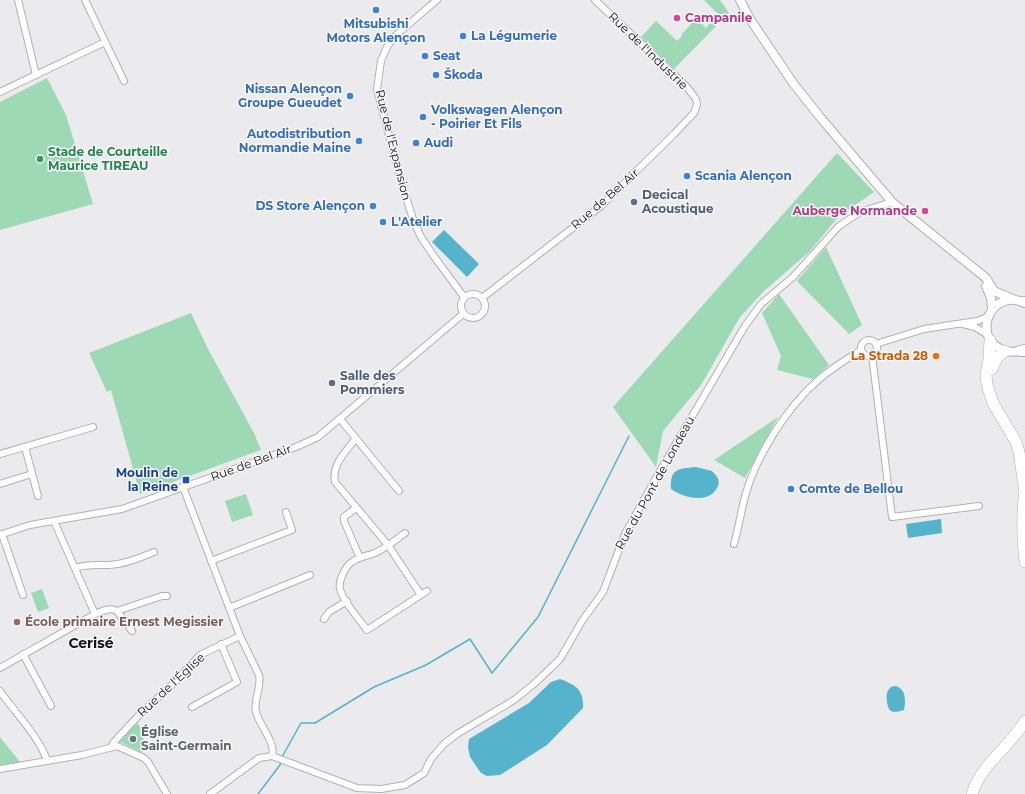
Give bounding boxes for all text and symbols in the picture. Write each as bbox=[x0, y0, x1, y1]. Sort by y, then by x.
marker: Mitsubishi Motors Alençon bbox=[371, 5, 381, 15]
street label: Rue de l'Industrie bbox=[605, 9, 691, 93]
place label: Campanile bbox=[685, 10, 753, 25]
marker: Campanile bbox=[672, 13, 682, 23]
place label: Mitsubishi Motors Alençon bbox=[326, 16, 426, 45]
place label: La Légumerie bbox=[471, 28, 557, 43]
marker: La Légumerie bbox=[458, 31, 468, 41]
place label: Seat bbox=[433, 48, 461, 63]
marker: Seat bbox=[420, 51, 430, 61]
place label: Škoda bbox=[444, 67, 483, 82]
marker: Škoda bbox=[431, 70, 441, 80]
place label: Nissan Alençon Groupe Gueudet bbox=[238, 81, 343, 110]
street label: Rue de l'Expansion bbox=[372, 88, 415, 202]
marker: Nissan Alençon Groupe Gueudet bbox=[345, 91, 355, 101]
place label: Volkswagen Alençon - Poirier Et Fils bbox=[430, 102, 563, 131]
marker: Volkswagen Alençon - Poirier Et Fils bbox=[418, 112, 428, 122]
place label: Autodistribution Normandie Maine bbox=[239, 126, 351, 155]
place label: Audi bbox=[423, 135, 453, 150]
marker: Autodistribution Normandie Maine bbox=[354, 136, 364, 146]
marker: Audi bbox=[411, 138, 421, 148]
place label: Stade de Courteille Maurice TIREAU bbox=[48, 144, 168, 173]
marker: Stade de Courteille Maurice TIREAU bbox=[35, 154, 45, 164]
street label: Rue de Bel Air bbox=[568, 165, 642, 232]
place label: Scania Alençon bbox=[695, 168, 792, 183]
marker: Scania Alençon bbox=[682, 171, 692, 181]
place label: Decical Acoustique bbox=[641, 187, 714, 216]
marker: Decical Acoustique bbox=[629, 197, 639, 207]
place label: DS Store Alençon bbox=[256, 198, 365, 213]
marker: DS Store Alençon bbox=[368, 201, 378, 211]
place label: Auberge Normande bbox=[792, 203, 917, 218]
marker: Auberge Normande bbox=[920, 206, 930, 216]
place label: L'Atelier bbox=[391, 214, 442, 229]
marker: L'Atelier bbox=[378, 217, 388, 227]
place label: La Strada 28 bbox=[851, 348, 928, 363]
marker: La Strada 28 bbox=[931, 351, 941, 361]
place label: Salle des Pommiers bbox=[340, 368, 405, 397]
marker: Salle des Pommiers bbox=[327, 378, 337, 388]
street label: Rue du Pont de Londeau bbox=[612, 413, 698, 552]
street label: Rue de Bel Air bbox=[208, 441, 293, 484]
place label: Moulin de la Reine bbox=[116, 465, 178, 494]
marker: Moulin de la Reine bbox=[181, 475, 191, 485]
place label: Comte de Bellou bbox=[799, 481, 903, 496]
marker: Comte de Bellou bbox=[786, 484, 796, 494]
place label: École primaire Ernest Megissier bbox=[25, 614, 223, 629]
marker: École primaire Ernest Megissier bbox=[12, 617, 22, 627]
district label: Cerisé bbox=[68, 634, 114, 652]
street label: Rue de l'Église bbox=[134, 649, 208, 720]
place label: Église Saint-Germain bbox=[141, 724, 232, 753]
marker: Église Saint-Germain bbox=[128, 734, 138, 744]

